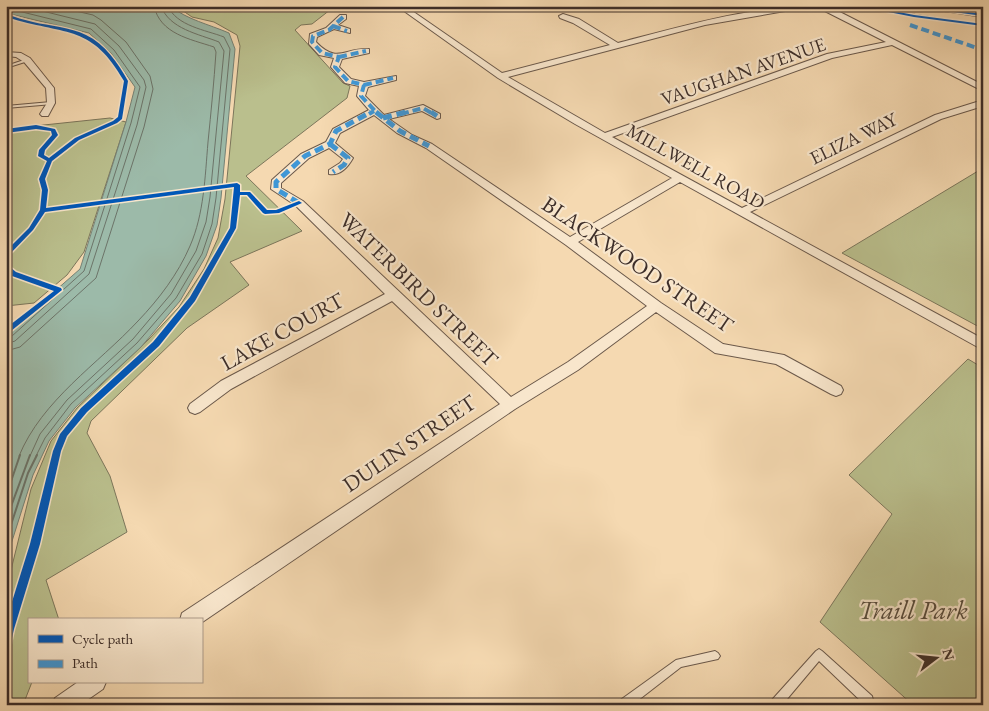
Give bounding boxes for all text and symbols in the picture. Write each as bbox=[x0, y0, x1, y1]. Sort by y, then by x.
street label: VAUGHAN AVENUE bbox=[658, 31, 829, 111]
street label: ELIZA WAY bbox=[805, 106, 902, 170]
street label: MILLWELL ROAD bbox=[622, 118, 770, 215]
street label: BLACKWOOD STREET bbox=[536, 189, 739, 340]
street label: WATERBIRD STREET bbox=[333, 206, 505, 373]
street label: LAKE COURT bbox=[215, 285, 349, 377]
street label: DULIN STREET bbox=[337, 388, 482, 499]
park label: Traill Park bbox=[858, 593, 968, 627]
legend bbox=[28, 618, 202, 684]
text: Cycle path bbox=[72, 629, 134, 648]
north arrow bbox=[912, 634, 962, 684]
text: N bbox=[938, 646, 959, 663]
text: Path bbox=[72, 653, 98, 672]

